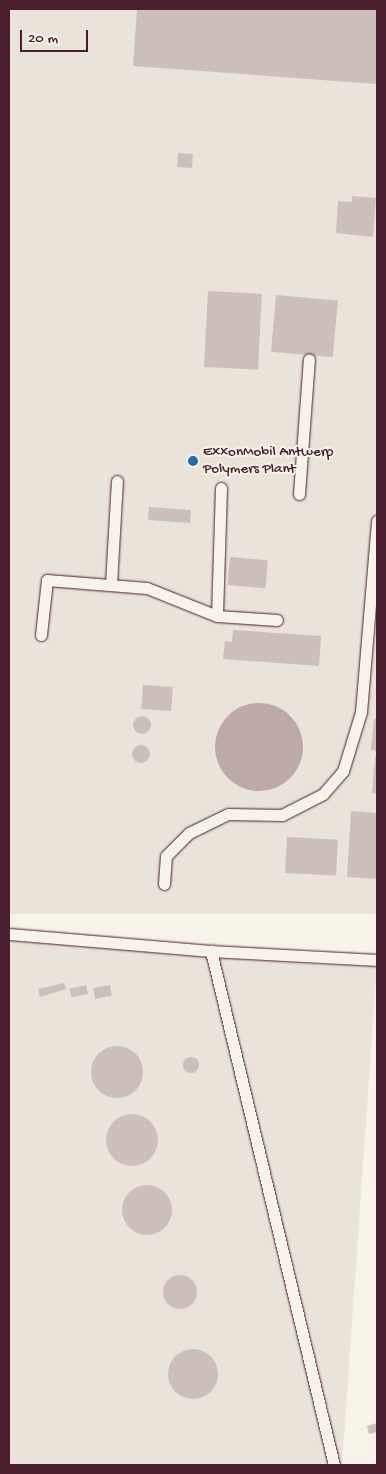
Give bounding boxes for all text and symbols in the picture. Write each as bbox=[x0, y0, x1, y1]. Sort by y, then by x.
scale bar bbox=[22, 20, 90, 52]
text: 20 m bbox=[28, 30, 58, 48]
place label: ExxonMobil Antwerp Polymers Plant bbox=[203, 443, 333, 478]
marker: ExxonMobil Antwerp Polymers Plant bbox=[187, 455, 199, 467]

